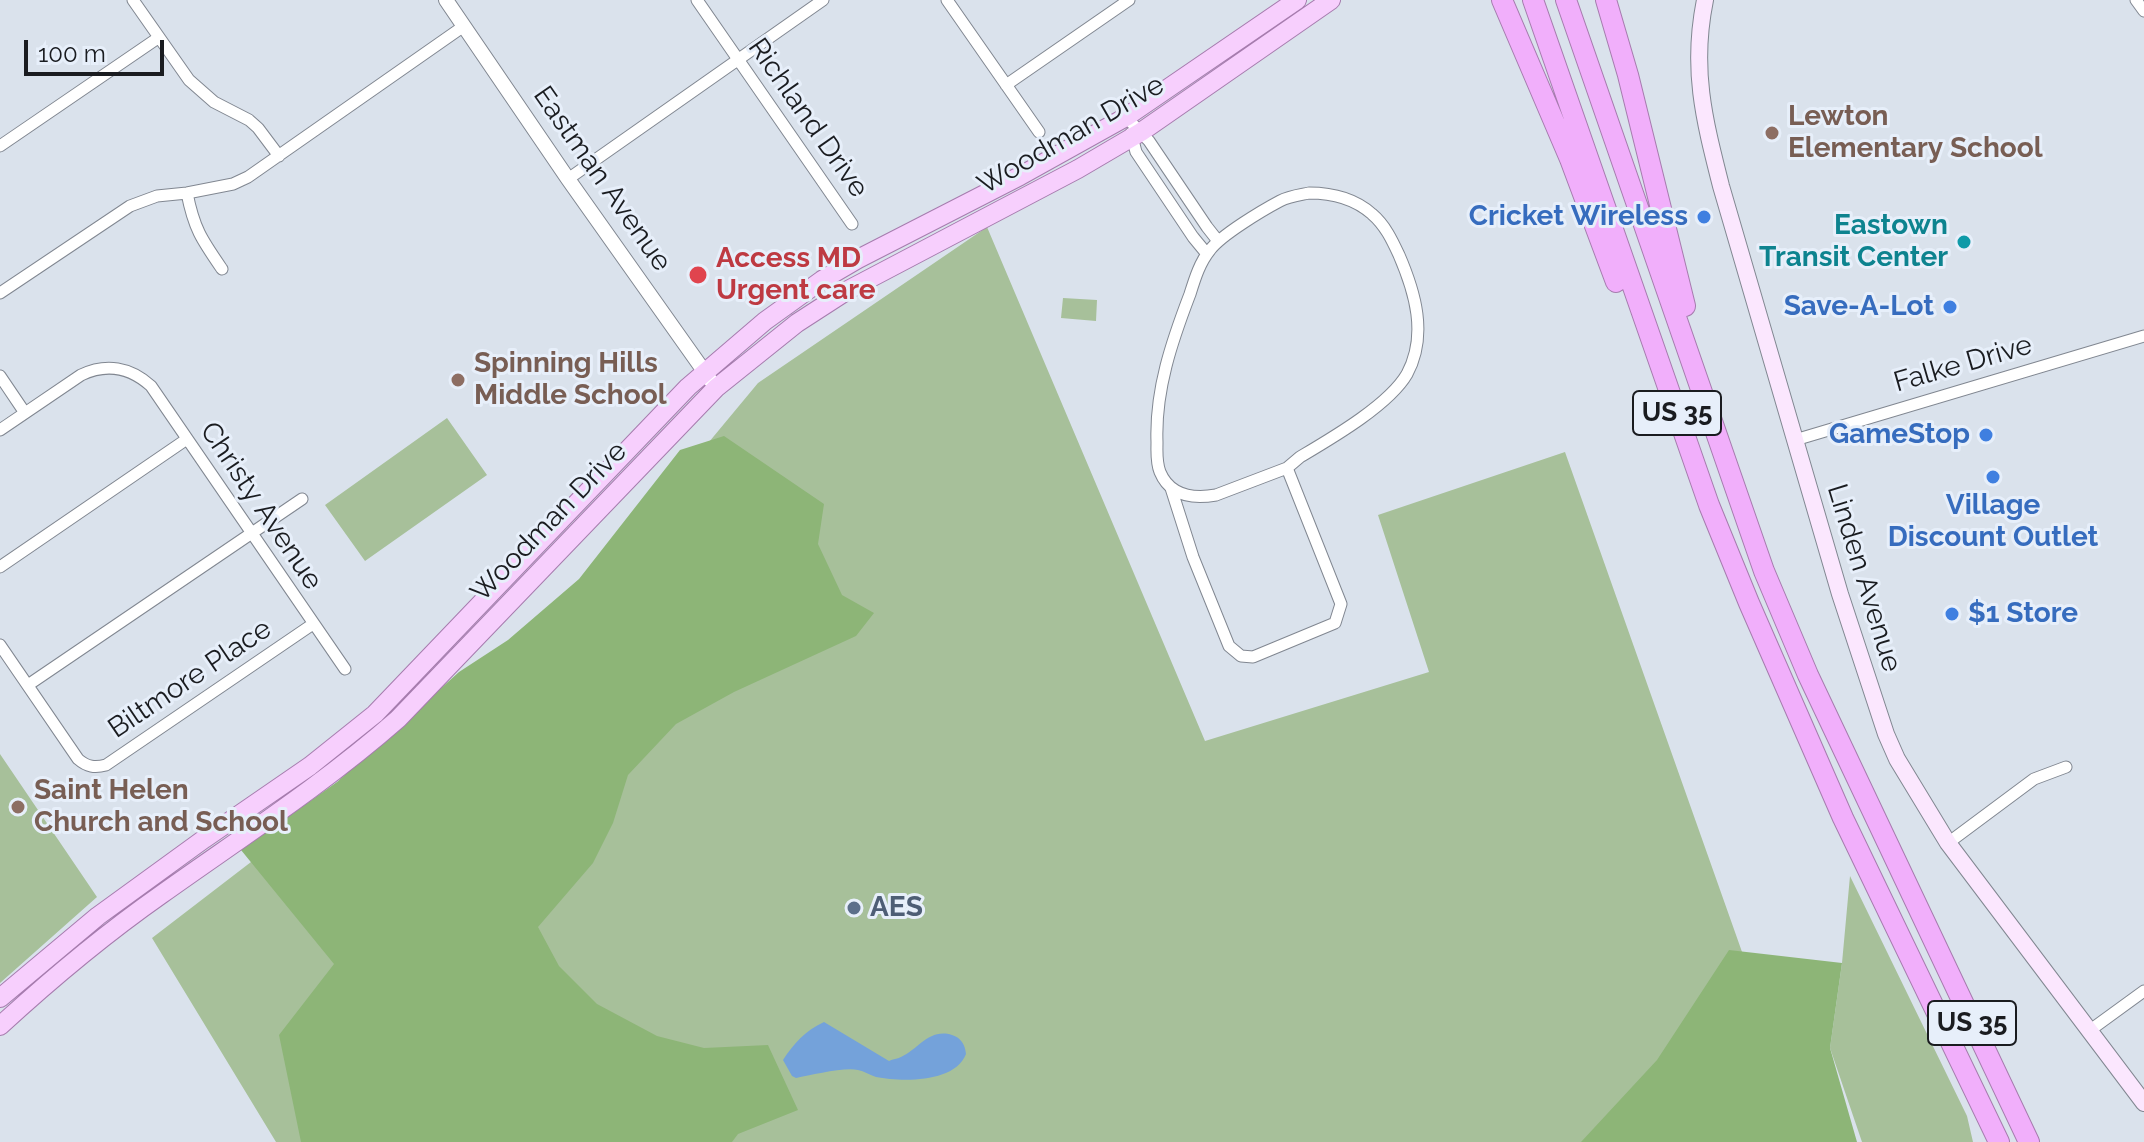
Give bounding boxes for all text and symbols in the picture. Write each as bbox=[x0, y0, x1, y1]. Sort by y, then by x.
scale bar bbox=[28, 24, 168, 74]
street label: Richland Drive bbox=[741, 32, 875, 204]
text: 100 m bbox=[38, 39, 106, 68]
street label: Woodman Drive bbox=[972, 68, 1170, 202]
street label: Eastman Avenue bbox=[526, 80, 678, 278]
place label: Lewton Elementary School bbox=[1788, 100, 2043, 166]
marker: Lewton Elementary School bbox=[1763, 124, 1781, 142]
place label: Cricket Wireless bbox=[1469, 200, 1688, 234]
marker: Cricket Wireless bbox=[1695, 208, 1713, 226]
place label: Eastown Transit Center bbox=[1759, 209, 1948, 275]
marker: Eastown Transit Center bbox=[1955, 233, 1973, 251]
place label: Access MD Urgent care bbox=[716, 242, 876, 308]
marker: Access MD Urgent care bbox=[687, 264, 709, 286]
place label: Save-A-Lot bbox=[1784, 290, 1934, 324]
marker: Save-A-Lot bbox=[1941, 298, 1959, 316]
street label: Falke Drive bbox=[1890, 328, 2036, 400]
place label: Spinning Hills Middle School bbox=[474, 347, 667, 413]
marker: Spinning Hills Middle School bbox=[449, 371, 467, 389]
road number: US 35 bbox=[1633, 391, 1721, 435]
street label: Christy Avenue bbox=[193, 416, 329, 596]
place label: GameStop bbox=[1829, 418, 1970, 452]
marker: GameStop bbox=[1977, 426, 1995, 444]
street label: Woodman Drive bbox=[464, 435, 634, 609]
marker: Village Discount Outlet bbox=[1984, 468, 2002, 486]
street label: Linden Avenue bbox=[1820, 480, 1908, 676]
place label: Village Discount Outlet bbox=[1888, 489, 2098, 555]
place label: $1 Store bbox=[1968, 597, 2078, 631]
marker: $1 Store bbox=[1943, 605, 1961, 623]
street label: Biltmore Place bbox=[102, 612, 278, 746]
place label: Saint Helen Church and School bbox=[34, 774, 288, 840]
marker: Saint Helen Church and School bbox=[9, 798, 27, 816]
place label: AES bbox=[870, 891, 923, 925]
marker: AES bbox=[845, 899, 863, 917]
road number: US 35 bbox=[1928, 1001, 2016, 1045]

